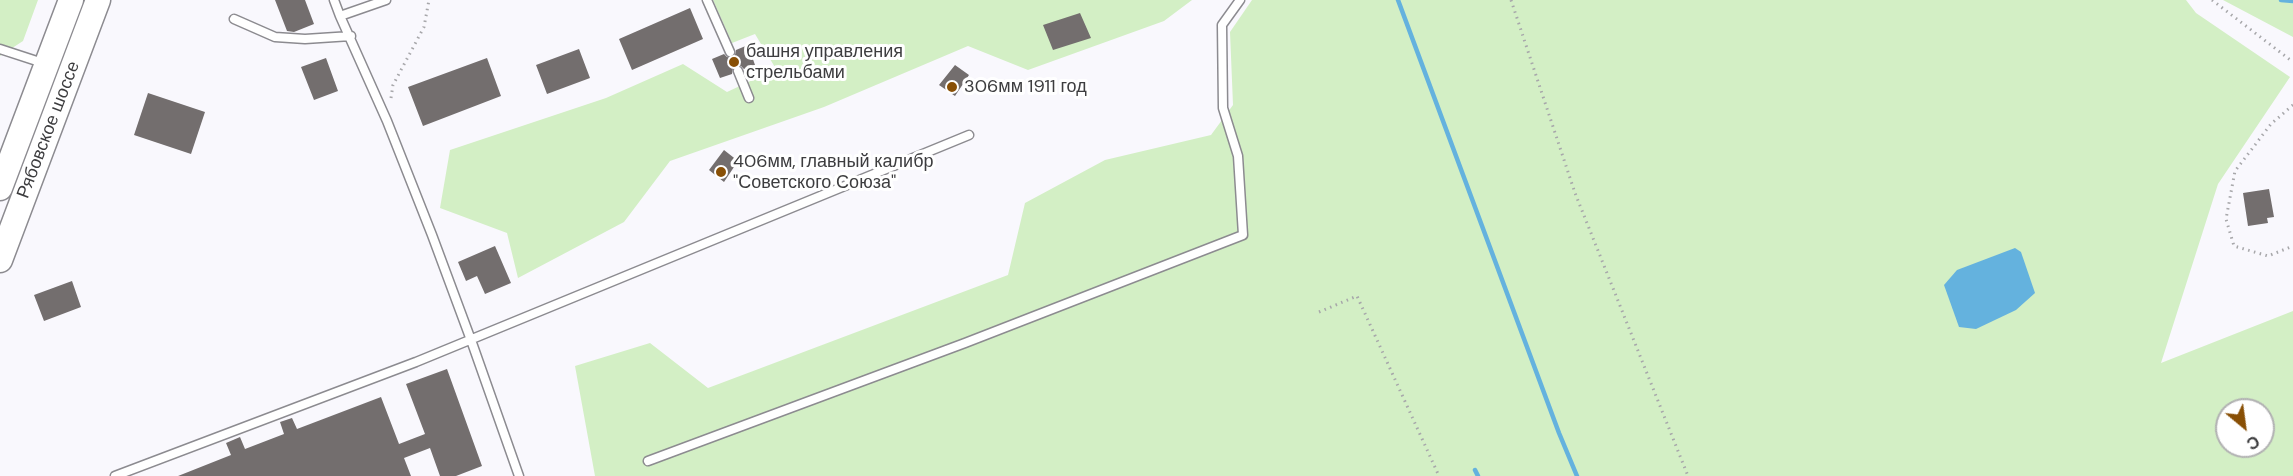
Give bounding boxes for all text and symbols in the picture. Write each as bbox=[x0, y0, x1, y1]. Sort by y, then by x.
place label: башня управления стрельбами bbox=[746, 41, 903, 84]
marker: башня управления стрельбами bbox=[727, 55, 741, 69]
street label: Рябовское шоссе bbox=[13, 58, 85, 202]
place label: 306мм 1911 год bbox=[964, 76, 1087, 98]
marker: 306мм 1911 год bbox=[945, 80, 959, 94]
place label: 406мм, главный калибр "Советского Союза" bbox=[733, 151, 933, 194]
marker: 406мм, главный калибр "Советского Союза" bbox=[714, 165, 728, 179]
north arrow bbox=[2215, 398, 2275, 458]
text: С bbox=[2243, 430, 2263, 454]

